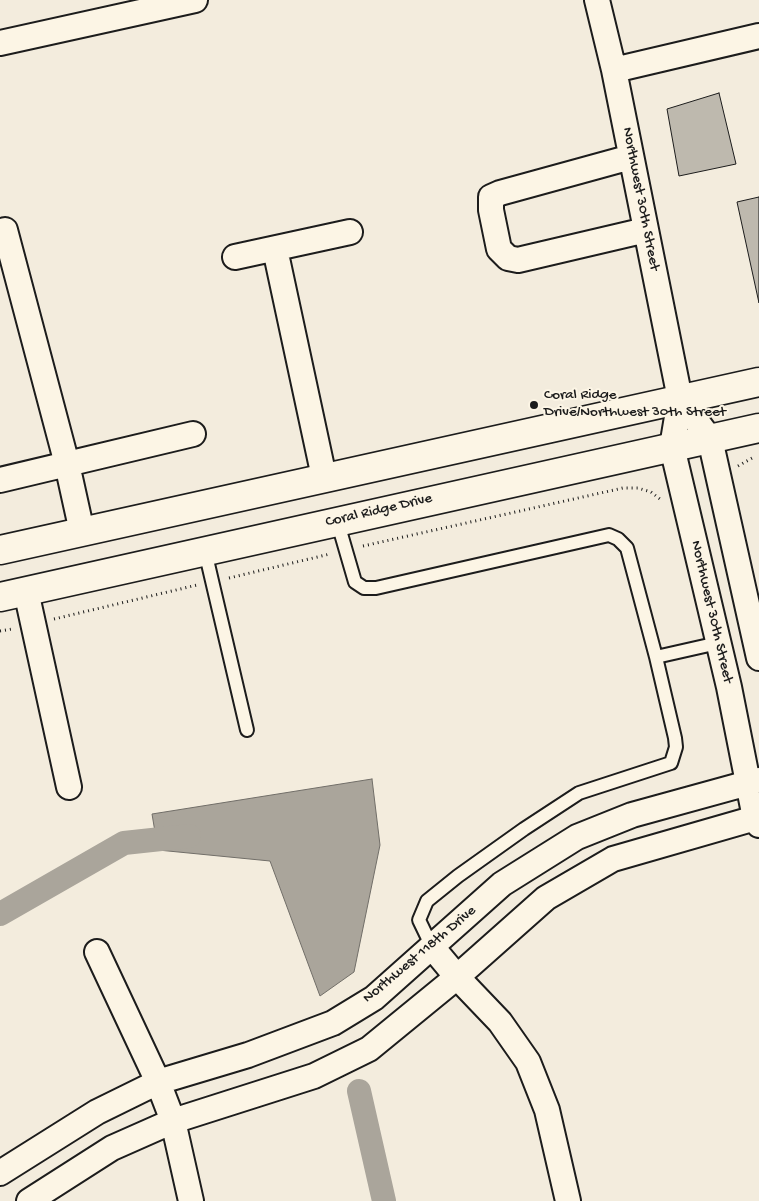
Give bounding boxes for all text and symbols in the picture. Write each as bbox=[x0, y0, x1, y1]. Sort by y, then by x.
street label: Northwest 30th Street bbox=[617, 126, 663, 272]
place label: Coral Ridge Drive/Northwest 30th Street bbox=[544, 387, 726, 422]
marker: Coral Ridge Drive/Northwest 30th Street bbox=[528, 399, 540, 411]
street label: Coral Ridge Drive bbox=[324, 490, 434, 532]
street label: Northwest 30th Street bbox=[686, 539, 736, 685]
street label: Northwest 118th Drive bbox=[360, 902, 480, 1008]

